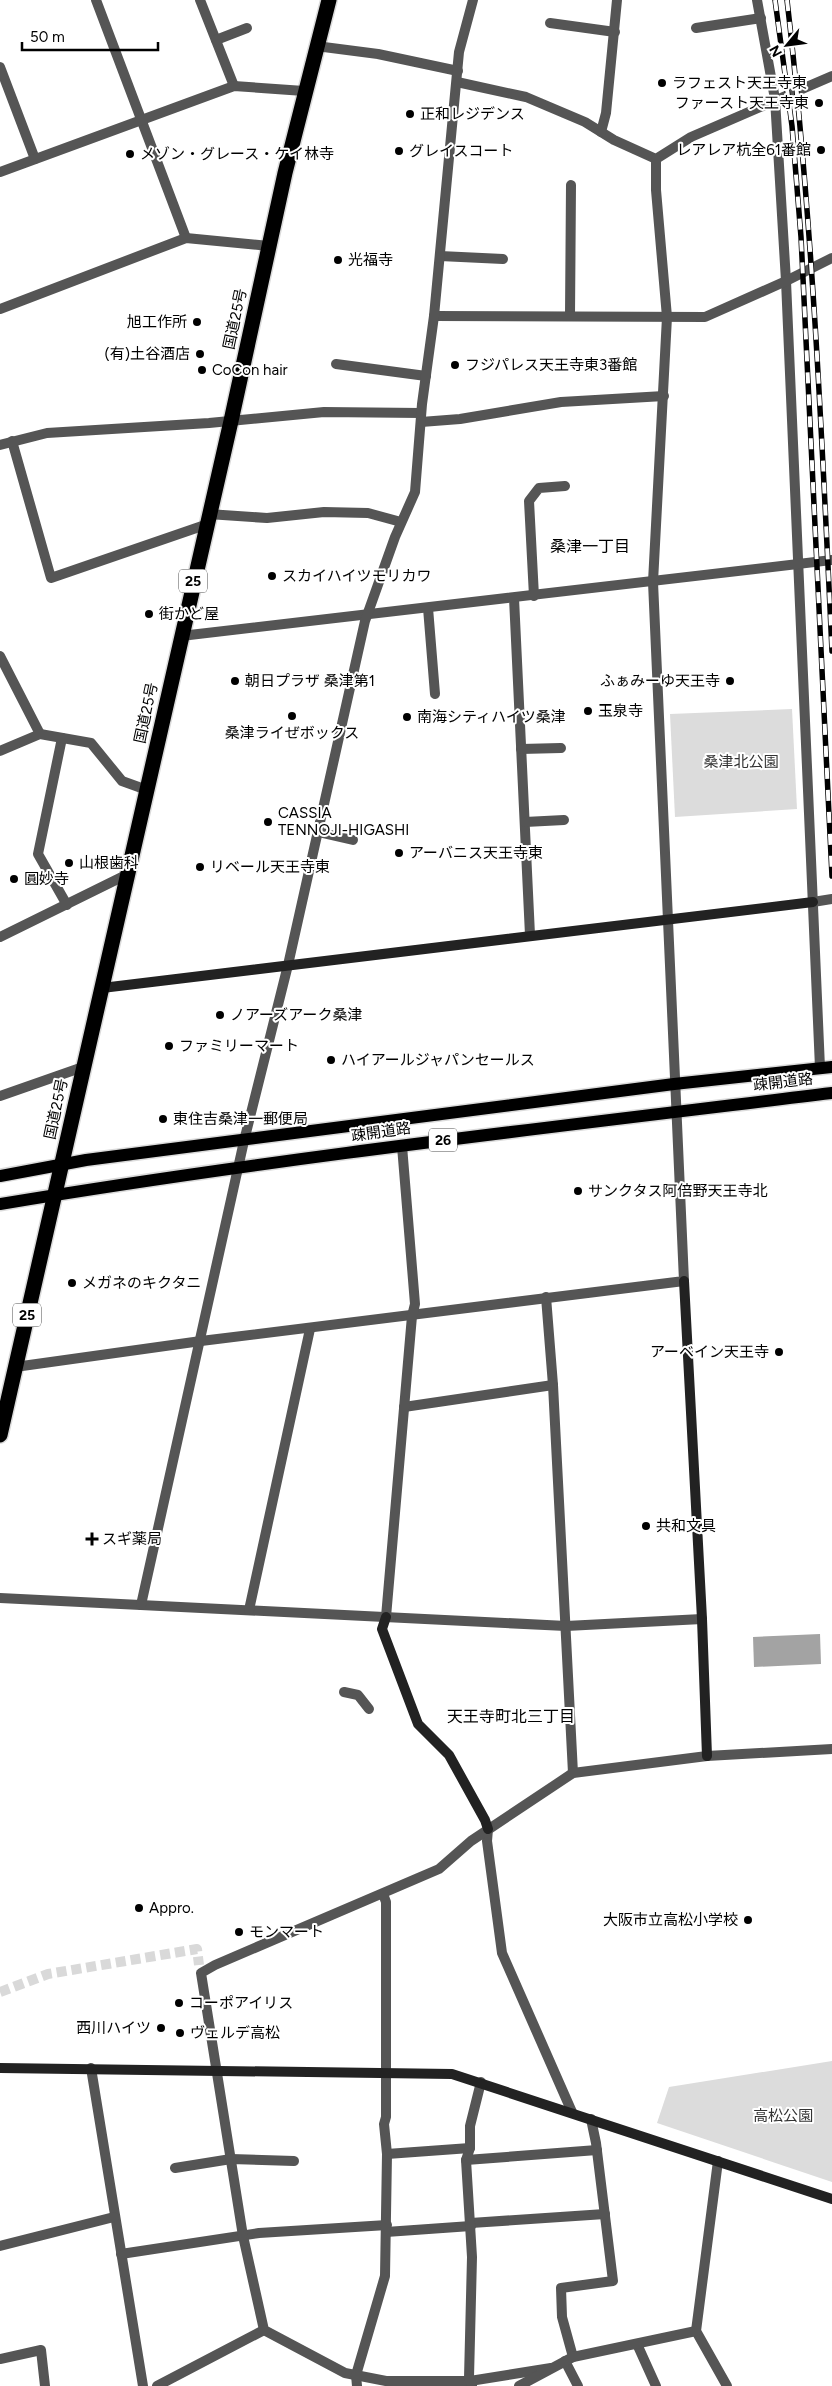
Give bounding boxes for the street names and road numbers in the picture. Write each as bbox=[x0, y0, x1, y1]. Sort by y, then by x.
street label: 国道25号 bbox=[220, 287, 250, 351]
road number: 25 bbox=[179, 570, 207, 592]
street label: 国道25号 bbox=[131, 681, 161, 745]
street label: 疎開道路 bbox=[752, 1069, 814, 1095]
street label: 国道25号 bbox=[41, 1077, 71, 1141]
street label: 疎開道路 bbox=[350, 1119, 412, 1145]
road number: 26 bbox=[429, 1128, 457, 1152]
road number: 25 bbox=[13, 1304, 41, 1326]

